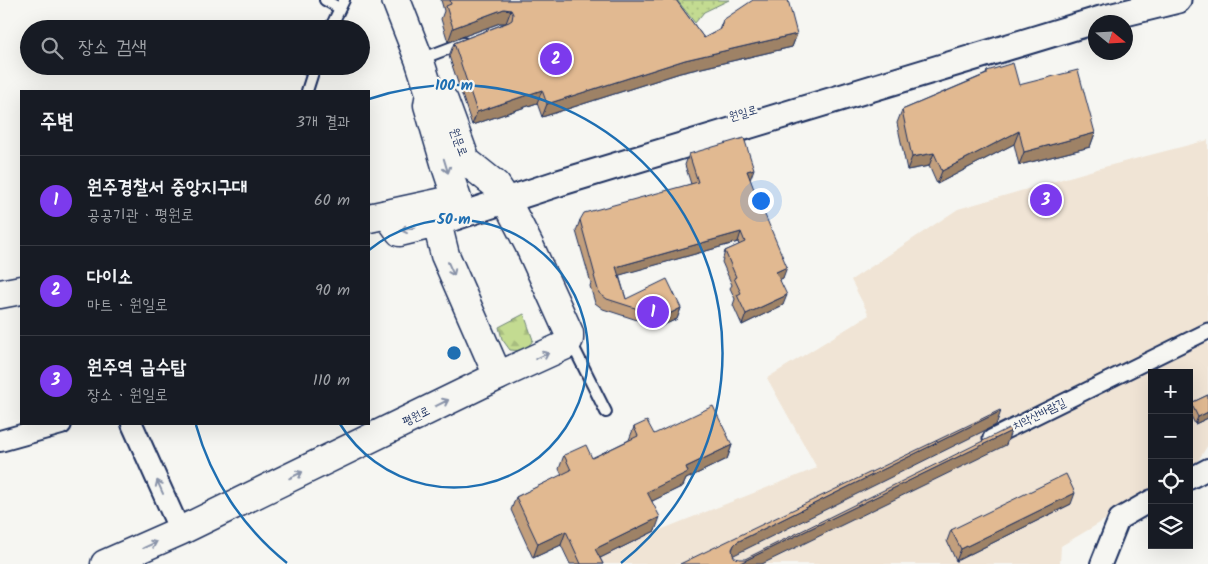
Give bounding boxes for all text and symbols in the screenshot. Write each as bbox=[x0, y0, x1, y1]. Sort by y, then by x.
north arrow bbox=[1088, 15, 1133, 60]
search box bbox=[20, 20, 370, 75]
text: 장소 검색 bbox=[78, 33, 147, 63]
icon: search bbox=[38, 34, 66, 62]
pin: 2 bbox=[540, 40, 572, 78]
text: 100 m bbox=[435, 74, 473, 98]
street label: 원일로 bbox=[727, 100, 760, 127]
text: 주변 bbox=[40, 106, 74, 139]
text: 3개 결과 bbox=[296, 110, 350, 135]
street label: 원문로 bbox=[445, 125, 472, 159]
one-way arrow bbox=[442, 158, 452, 174]
text: 원주경찰서 중앙지구대 bbox=[87, 173, 247, 203]
pin: 3 bbox=[1030, 181, 1062, 219]
text: 1 bbox=[54, 188, 58, 213]
text: 60 m bbox=[314, 188, 350, 213]
your location bbox=[748, 188, 774, 214]
text: 공공기관 · 평원로 bbox=[87, 203, 194, 228]
text: 50 m bbox=[436, 208, 471, 232]
one-way arrow bbox=[401, 225, 417, 235]
one-way arrow bbox=[447, 261, 457, 276]
text: 다이소 bbox=[87, 263, 133, 293]
text: 2 bbox=[51, 278, 61, 303]
text: 90 m bbox=[315, 278, 350, 303]
text: 마트 · 원일로 bbox=[87, 293, 168, 318]
pin: 1 bbox=[637, 293, 669, 331]
centre of rings bbox=[445, 344, 463, 362]
one-way arrow bbox=[534, 350, 549, 360]
text: 원주역 급수탑 bbox=[87, 353, 186, 383]
text: 3 bbox=[52, 368, 60, 393]
text: 110 m bbox=[313, 368, 350, 393]
map controls bbox=[1148, 369, 1193, 549]
button: + bbox=[1148, 369, 1193, 414]
text: 장소 · 원일로 bbox=[87, 383, 168, 408]
street label: 치악산바람길 bbox=[1009, 393, 1070, 436]
one-way arrow bbox=[434, 398, 449, 407]
street label: 평원로 bbox=[399, 402, 433, 431]
button: − bbox=[1148, 414, 1193, 459]
button: locate bbox=[1148, 459, 1193, 504]
one-way arrow bbox=[288, 469, 303, 479]
one-way arrow bbox=[155, 480, 165, 495]
button: layers bbox=[1148, 504, 1193, 549]
one-way arrow bbox=[142, 539, 157, 549]

